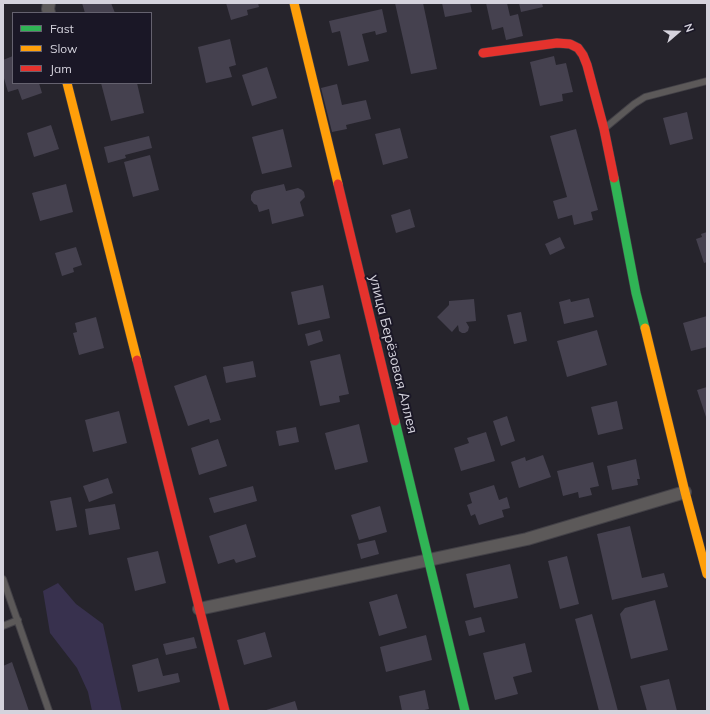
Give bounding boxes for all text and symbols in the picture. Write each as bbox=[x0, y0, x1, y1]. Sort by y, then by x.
legend bbox=[12, 12, 152, 84]
north arrow bbox=[658, 12, 698, 52]
text: Fast bbox=[50, 21, 74, 36]
text: N bbox=[681, 22, 697, 34]
text: Slow bbox=[50, 41, 78, 56]
text: Jam bbox=[50, 61, 72, 76]
street label: улица Берёзовая Аллея bbox=[365, 273, 421, 435]

